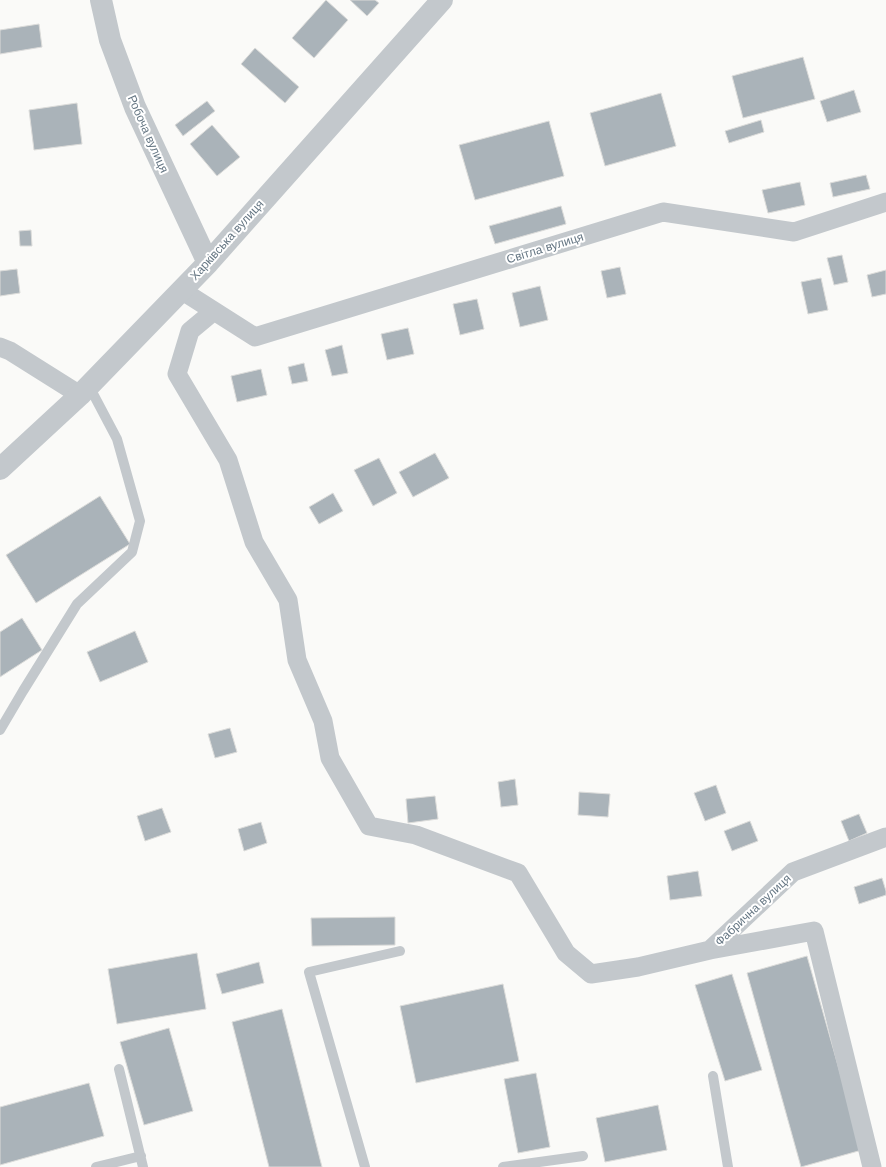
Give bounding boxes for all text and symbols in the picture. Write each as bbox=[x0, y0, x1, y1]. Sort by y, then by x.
street label: Робоча вулиця bbox=[125, 93, 171, 175]
street label: Харківська вулиця bbox=[187, 197, 267, 283]
street label: Світла вулиця bbox=[505, 230, 585, 266]
street label: Фабрична вулиця bbox=[712, 871, 794, 949]

